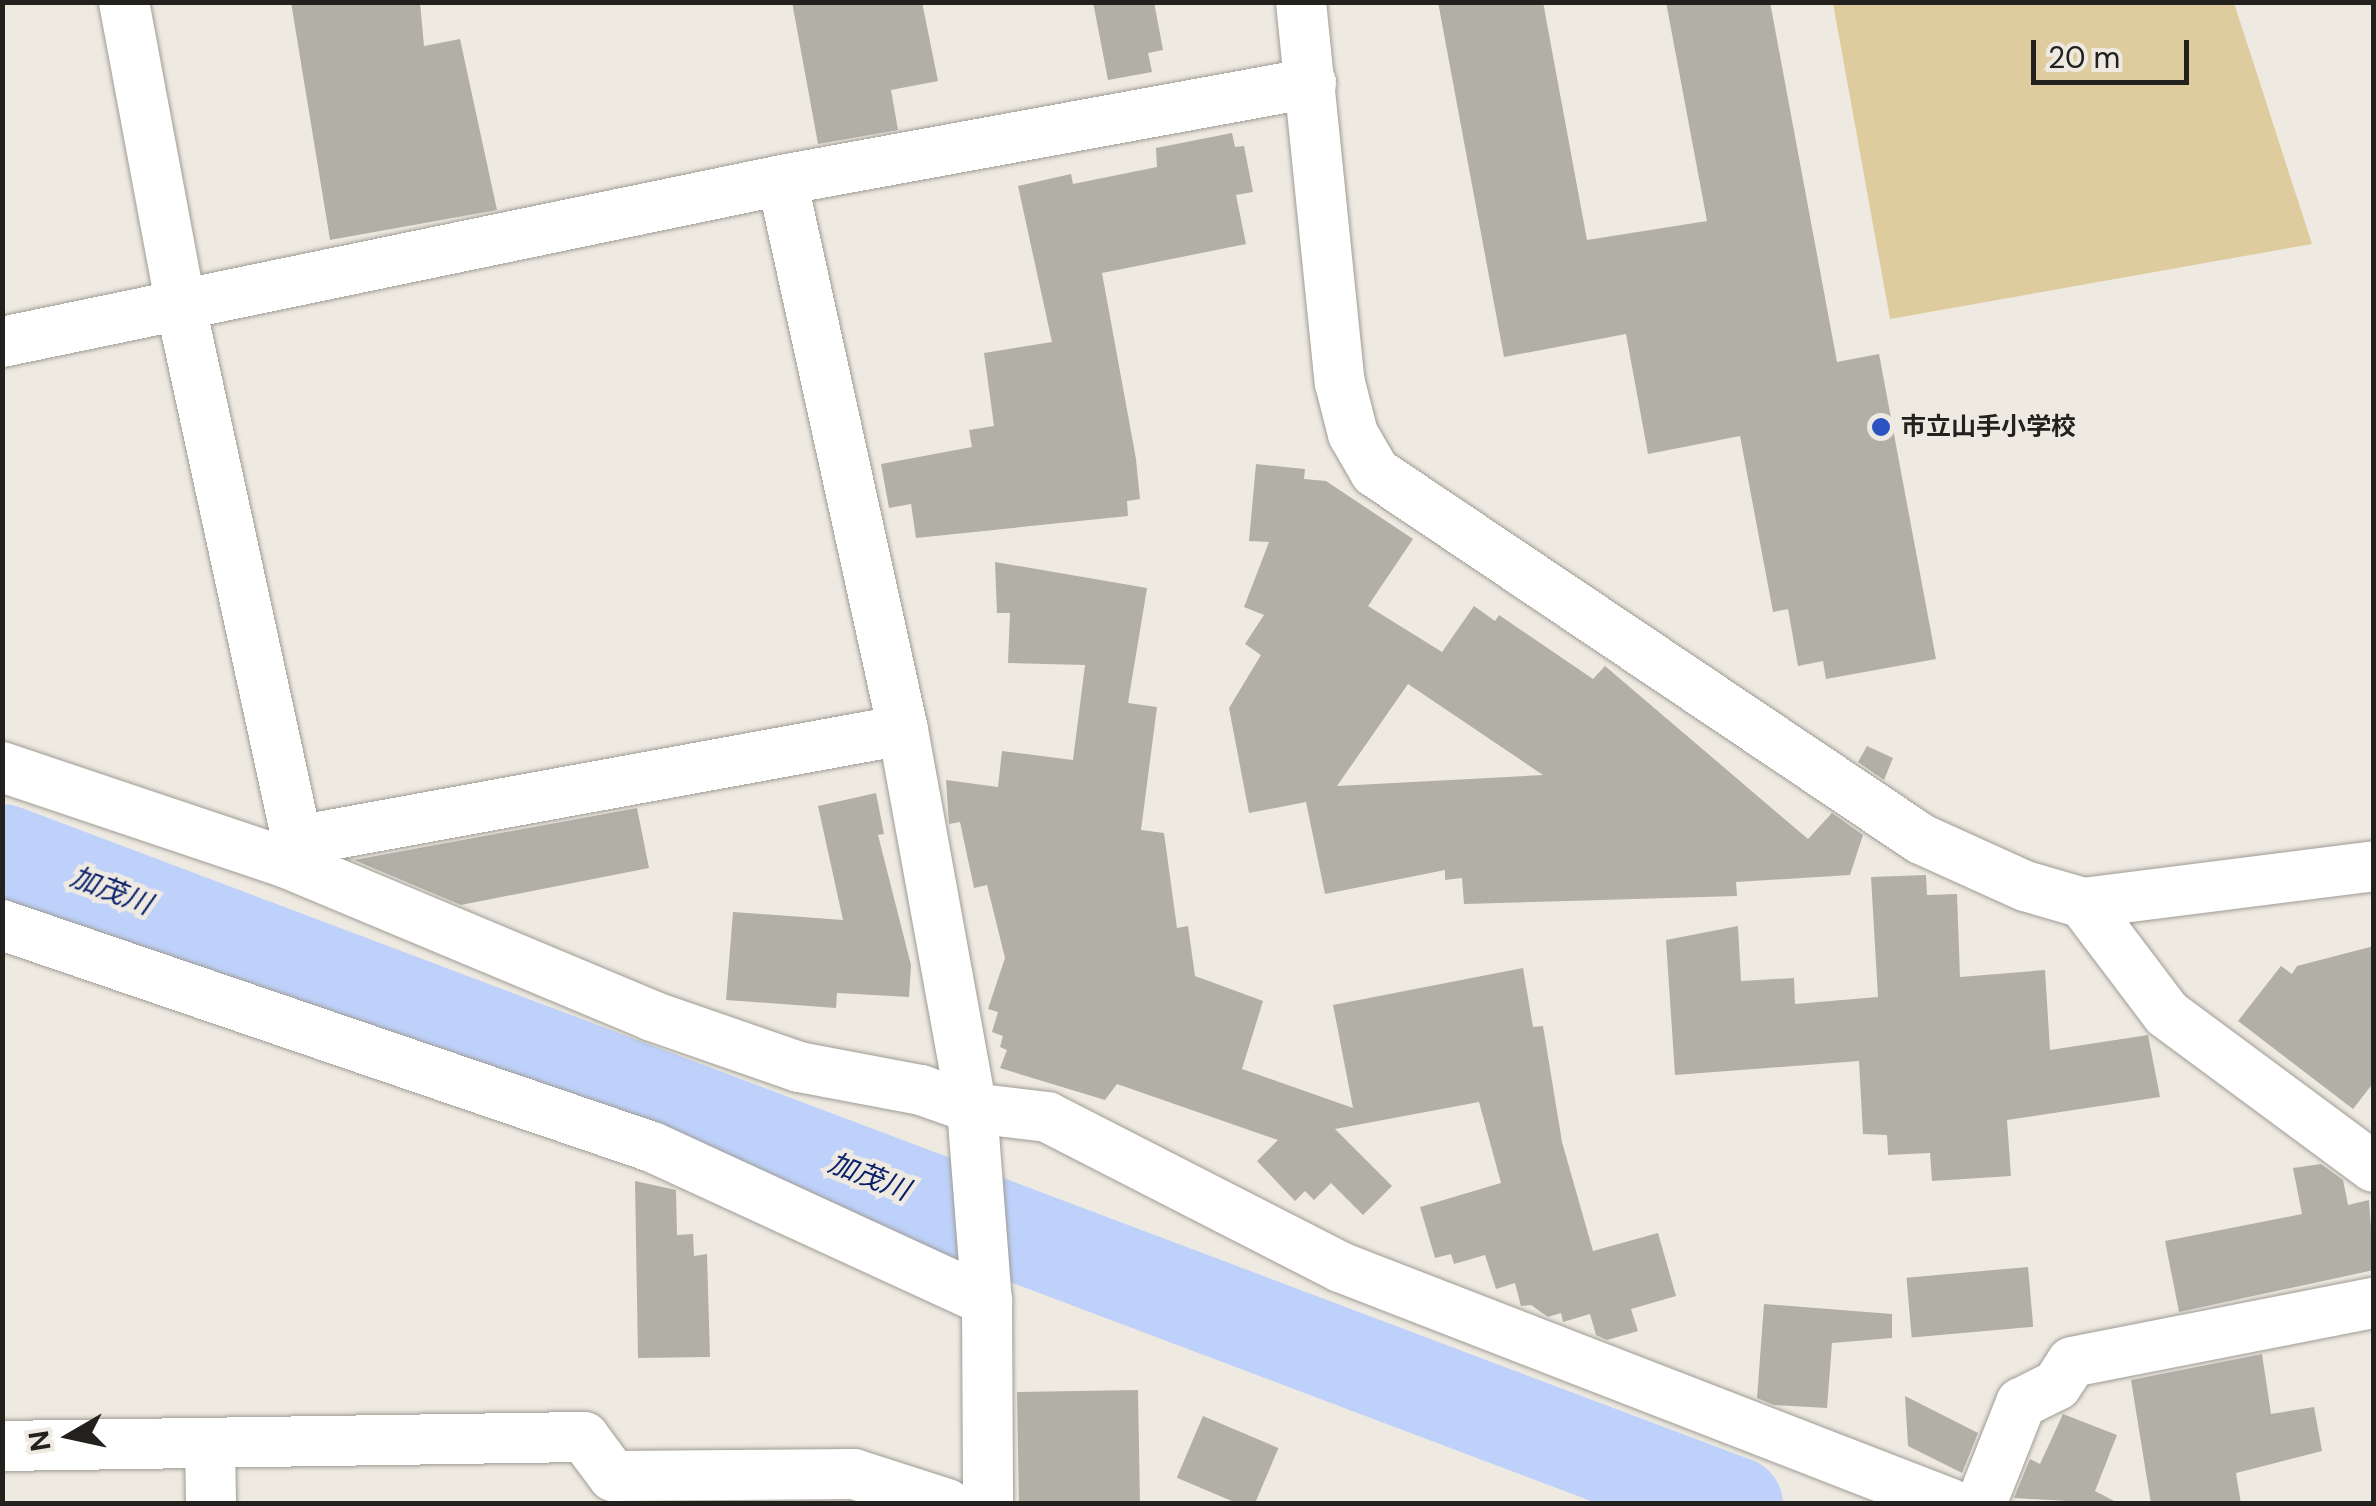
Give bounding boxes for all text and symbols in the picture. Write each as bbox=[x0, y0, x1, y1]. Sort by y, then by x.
scale bar bbox=[2036, 20, 2194, 82]
text: 20 m bbox=[2048, 38, 2120, 77]
place label: 市立山手小学校 bbox=[1901, 412, 2076, 442]
marker: 市立山手小学校 bbox=[1870, 416, 1892, 438]
water label: 加茂川 bbox=[66, 860, 156, 922]
water label: 加茂川 bbox=[824, 1146, 914, 1208]
north arrow bbox=[20, 1386, 120, 1486]
text: N bbox=[20, 1428, 60, 1454]

